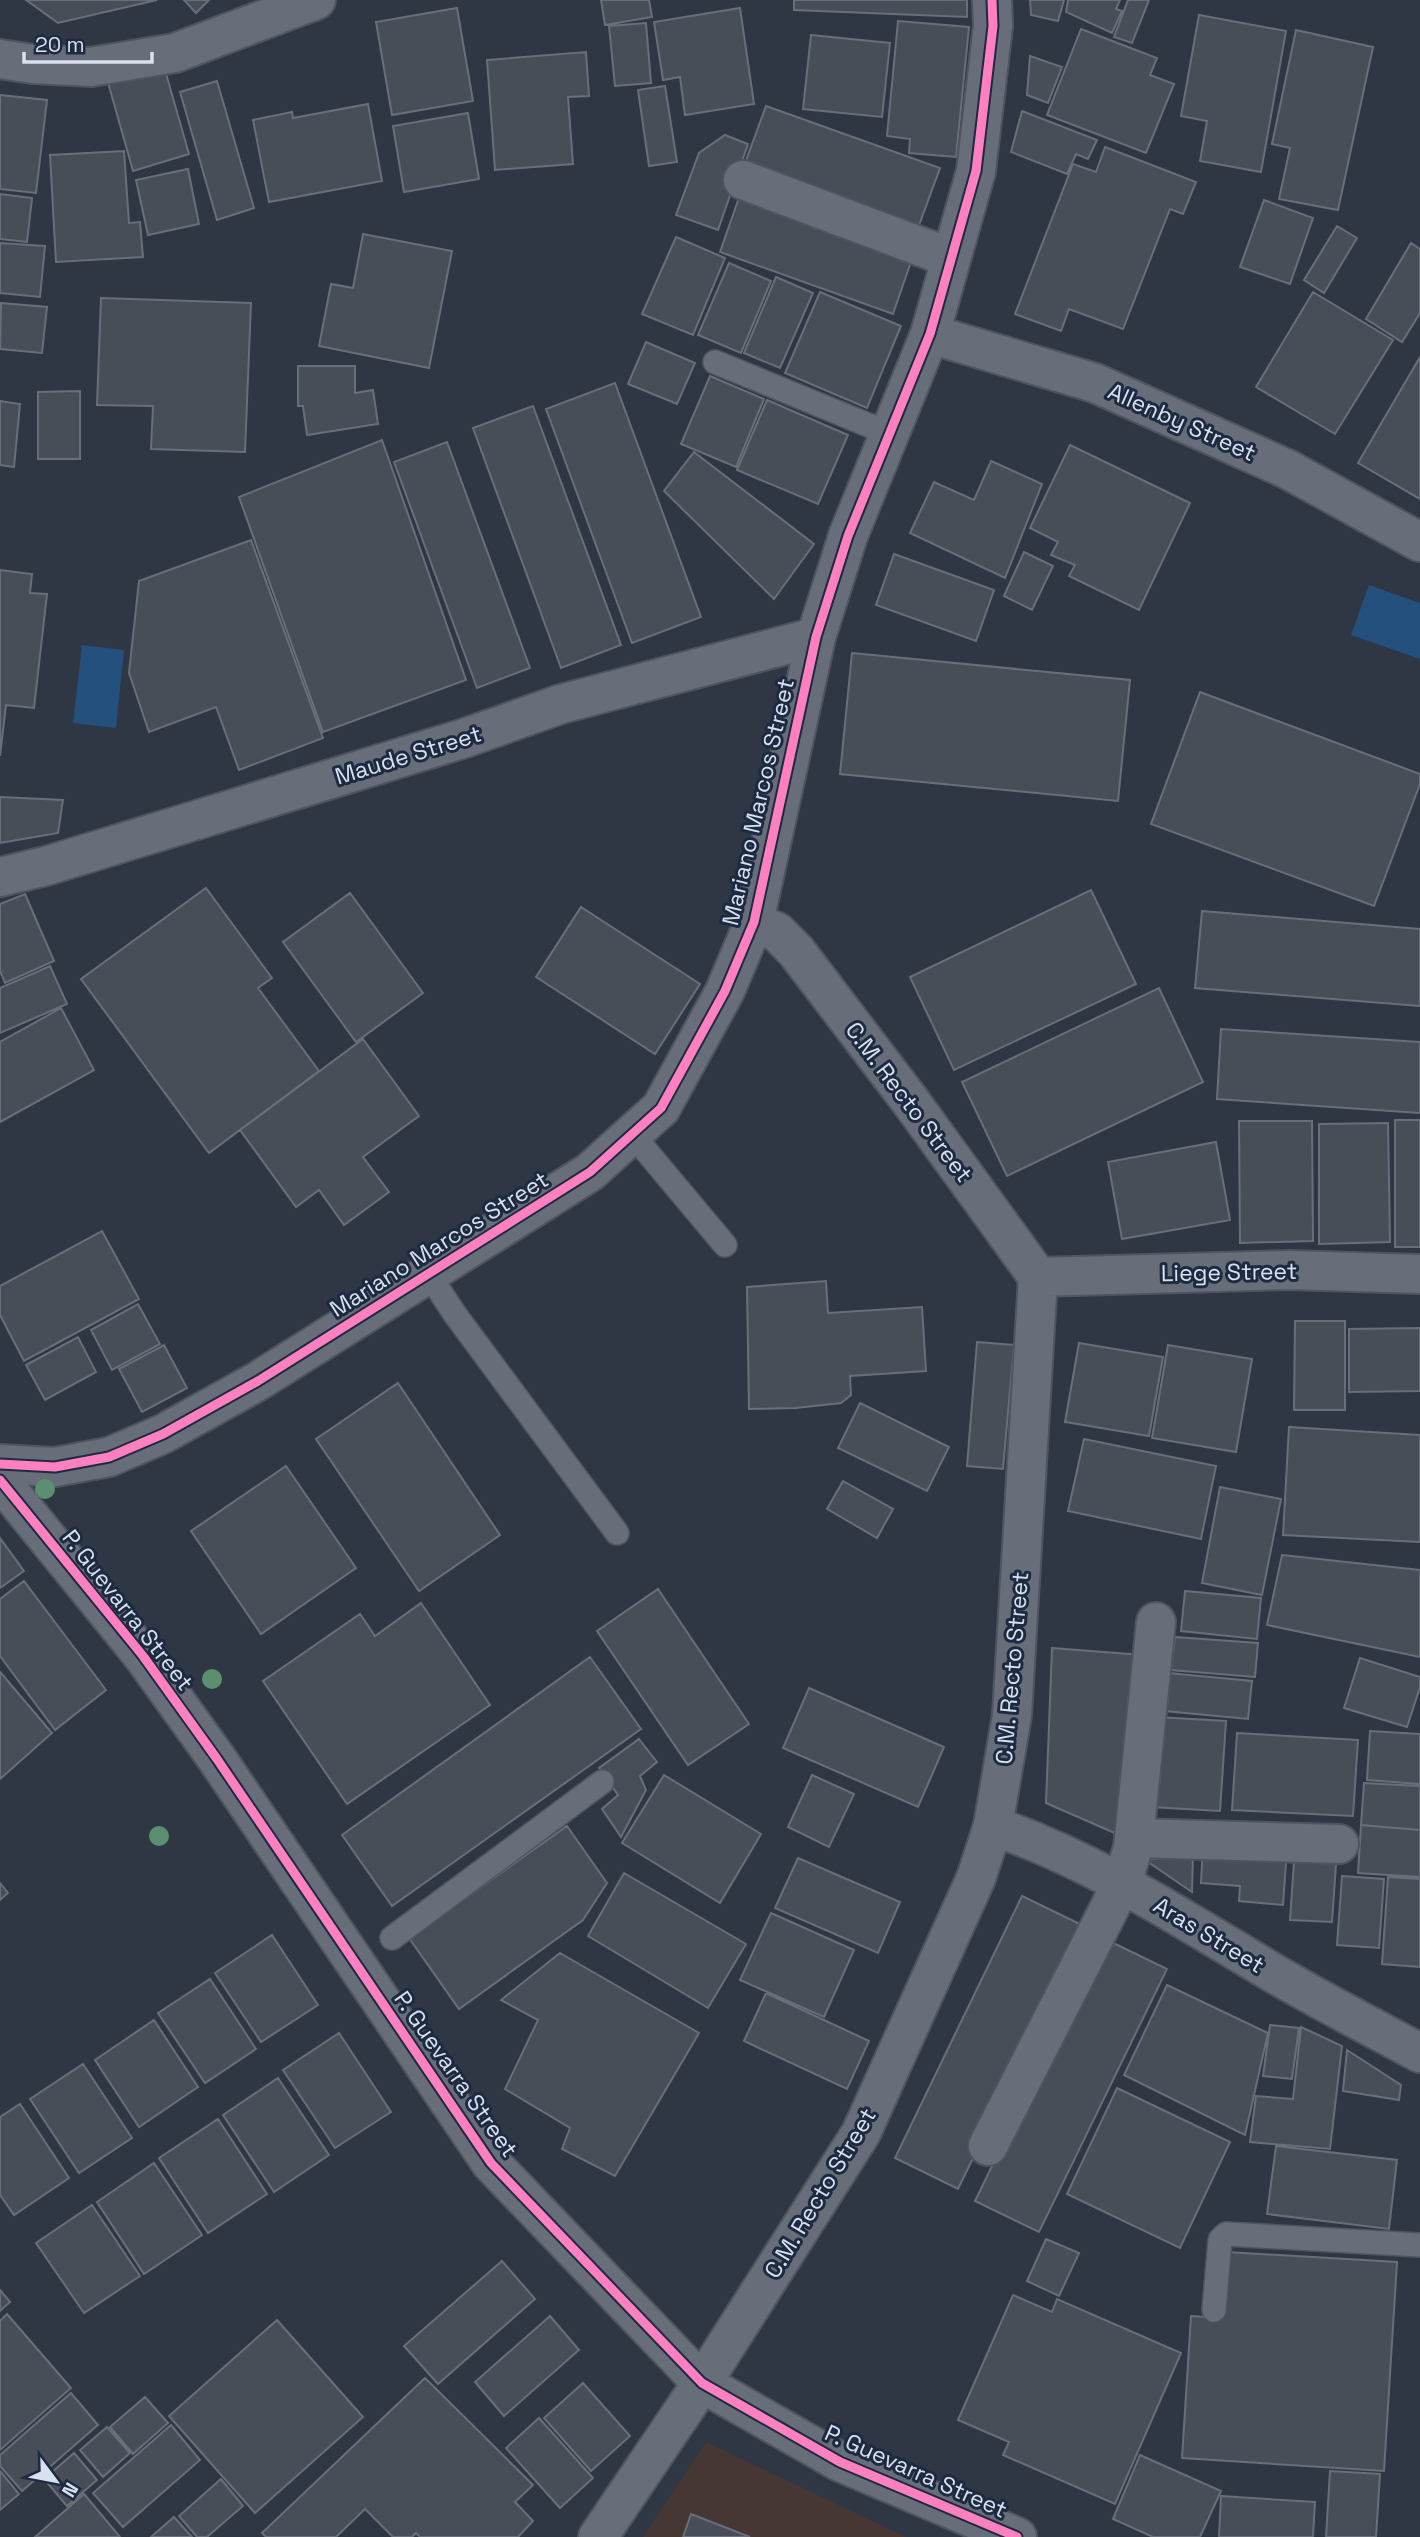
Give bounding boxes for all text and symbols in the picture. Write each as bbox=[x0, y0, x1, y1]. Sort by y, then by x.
scale bar bbox=[24, 21, 152, 65]
text: 20 m bbox=[35, 31, 85, 58]
street label: Allenby Street bbox=[1103, 376, 1261, 468]
street label: Mariano Marcos Street bbox=[715, 676, 801, 928]
street label: Maude Street bbox=[331, 719, 485, 791]
street label: C.M. Recto Street bbox=[839, 1016, 979, 1188]
street label: Mariano Marcos Street bbox=[324, 1164, 554, 1324]
street label: Liege Street bbox=[1161, 1256, 1297, 1288]
street label: P. Guevarra Street bbox=[56, 1523, 200, 1697]
street label: C.M. Recto Street bbox=[989, 1570, 1035, 1766]
street label: Aras Street bbox=[1148, 1890, 1270, 1980]
street label: P. Guevarra Street bbox=[387, 1985, 525, 2163]
street label: C.M. Recto Street bbox=[757, 2102, 883, 2284]
street label: P. Guevarra Street bbox=[820, 2417, 1012, 2525]
north arrow bbox=[21, 2446, 91, 2516]
text: N bbox=[56, 2478, 84, 2502]

